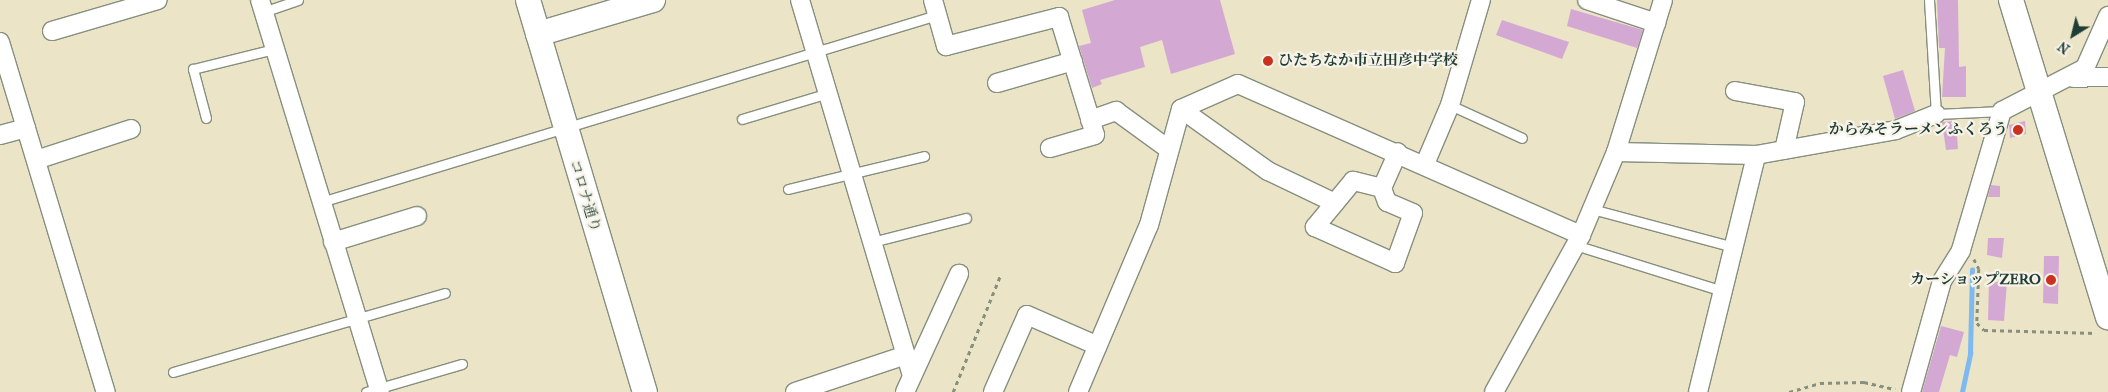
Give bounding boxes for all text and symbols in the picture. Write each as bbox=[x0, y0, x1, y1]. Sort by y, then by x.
north arrow bbox=[2048, 10, 2098, 60]
text: N bbox=[2055, 38, 2073, 58]
place label: ひたちなか市立田彦中学校 bbox=[1278, 52, 1458, 70]
marker: ひたちなか市立田彦中学校 bbox=[1262, 55, 1274, 67]
place label: からみそラーメンふくろう bbox=[1828, 121, 2008, 139]
marker: からみそラーメンふくろう bbox=[2012, 124, 2024, 136]
street label: コロナ通り bbox=[565, 158, 605, 234]
place label: カーショップZERO bbox=[1909, 271, 2041, 289]
marker: カーショップZERO bbox=[2045, 274, 2057, 286]

